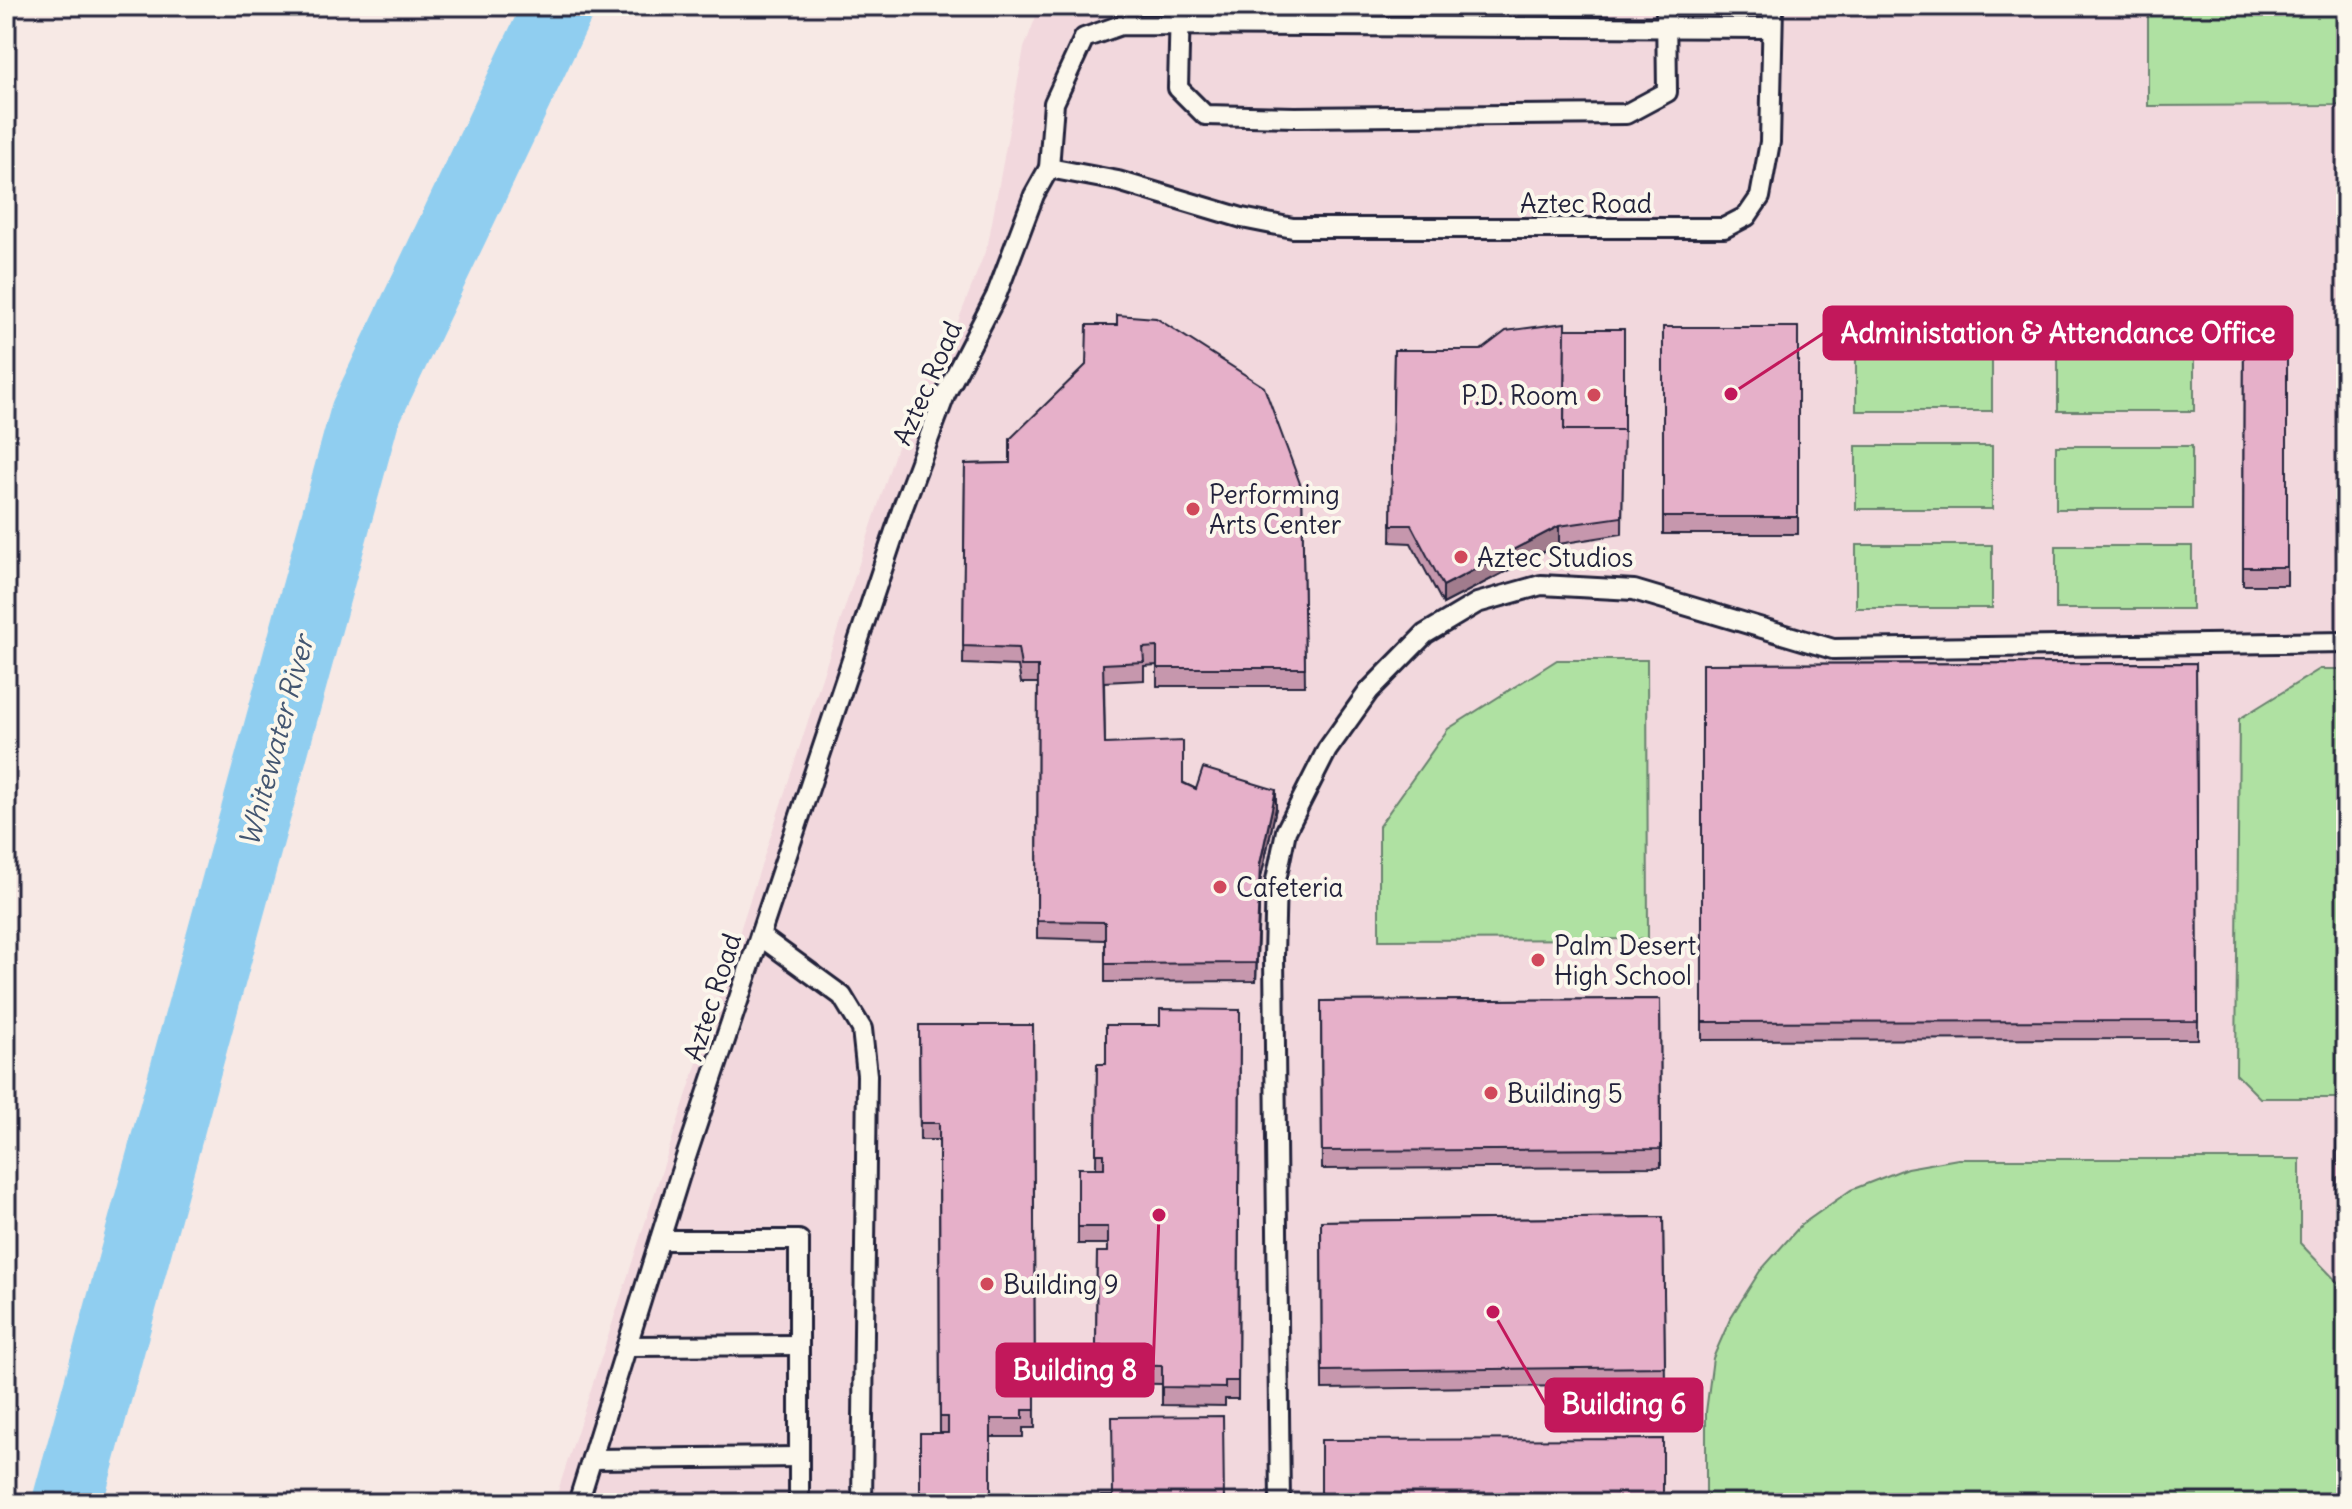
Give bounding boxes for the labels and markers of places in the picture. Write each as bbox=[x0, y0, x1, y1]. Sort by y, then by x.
callout: Administation & Attendance Office bbox=[1824, 307, 2292, 359]
place label: P.D. Room bbox=[1461, 379, 1578, 412]
marker: P.D. Room bbox=[1585, 386, 1603, 404]
place label: Performing Arts Center bbox=[1209, 478, 1342, 541]
marker: Performing Arts Center bbox=[1184, 500, 1202, 518]
place label: Aztec Studios bbox=[1477, 541, 1633, 574]
marker: Aztec Studios bbox=[1452, 548, 1470, 566]
place label: Cafeteria bbox=[1236, 871, 1343, 904]
marker: Cafeteria bbox=[1211, 878, 1229, 896]
place label: Palm Desert High School bbox=[1554, 929, 1697, 992]
marker: Palm Desert High School bbox=[1529, 951, 1547, 969]
place label: Building 5 bbox=[1507, 1077, 1623, 1110]
marker: Building 5 bbox=[1482, 1084, 1500, 1102]
place label: Building 9 bbox=[1003, 1268, 1119, 1301]
marker: Building 9 bbox=[978, 1275, 996, 1293]
callout: Building 8 bbox=[997, 1344, 1153, 1396]
callout: Building 6 bbox=[1546, 1379, 1702, 1431]

